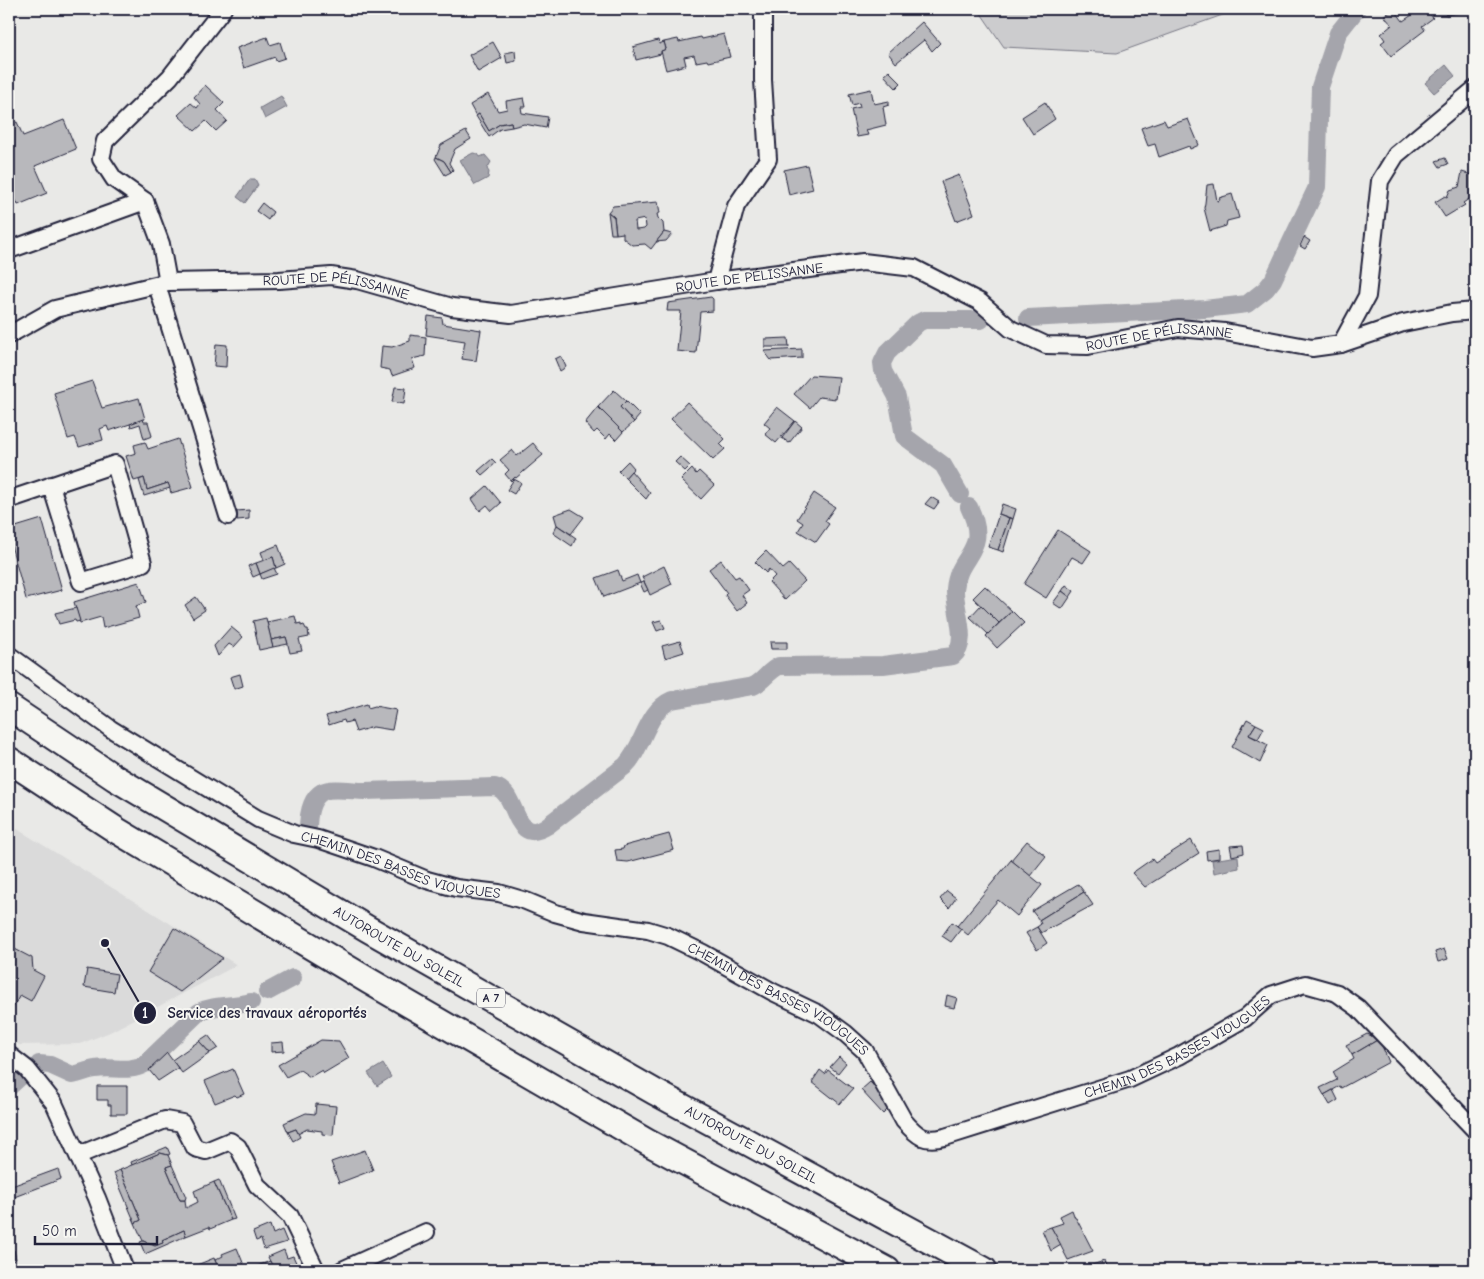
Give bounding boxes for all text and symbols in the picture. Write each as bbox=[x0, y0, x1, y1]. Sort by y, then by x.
street label: ROUTE DE PÉLISSANNE bbox=[674, 259, 824, 296]
street label: ROUTE DE PÉLISSANNE bbox=[262, 267, 411, 303]
street label: ROUTE DE PÉLISSANNE bbox=[1084, 319, 1234, 355]
street label: CHEMIN DES BASSES VIOUGUES bbox=[300, 827, 502, 902]
street label: AUTOROUTE DU SOLEIL bbox=[330, 902, 468, 991]
street label: CHEMIN DES BASSES VIOUGUES bbox=[685, 938, 872, 1059]
road number: A 7 bbox=[477, 988, 505, 1008]
street label: CHEMIN DES BASSES VIOUGUES bbox=[1082, 991, 1273, 1101]
callout: Service des travaux aéroportés bbox=[132, 998, 377, 1028]
text: 1 bbox=[142, 1004, 148, 1022]
text: Service des travaux aéroportés bbox=[167, 1004, 367, 1022]
street label: AUTOROUTE DU SOLEIL bbox=[682, 1101, 821, 1187]
scale bar bbox=[35, 1214, 158, 1246]
text: 50 m bbox=[42, 1222, 77, 1240]

